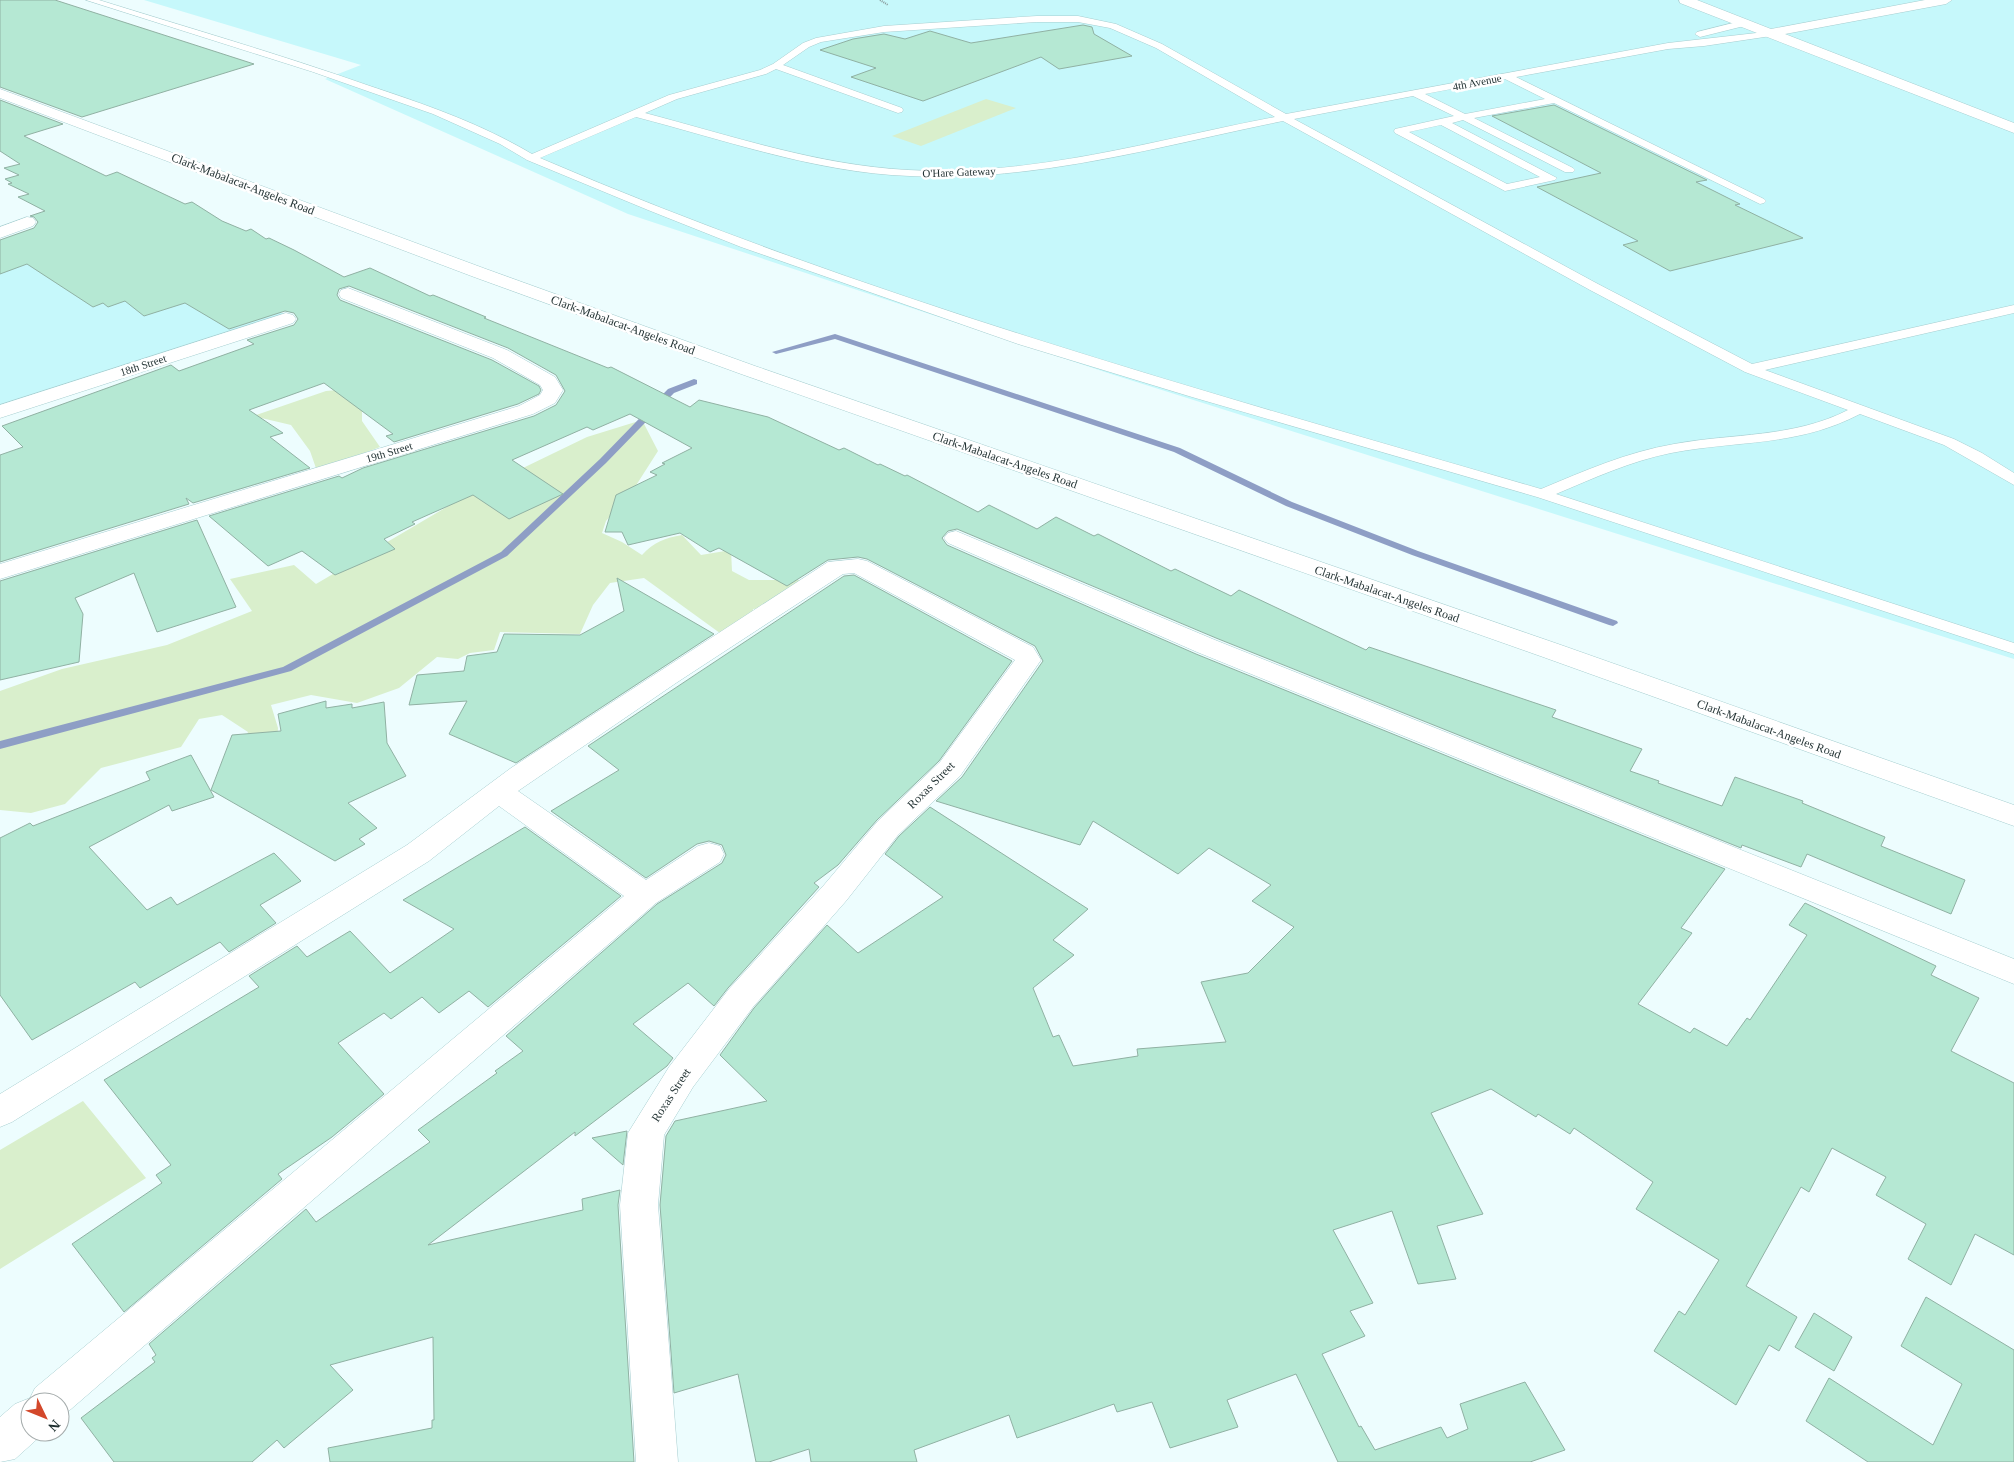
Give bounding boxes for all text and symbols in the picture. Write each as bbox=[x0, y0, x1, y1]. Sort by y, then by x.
street label: 4th Avenue bbox=[1452, 71, 1503, 93]
street label: Clark-Mabalacat-Angeles Road bbox=[169, 150, 317, 218]
street label: O'Hare Gateway bbox=[922, 165, 996, 179]
street label: Clark-Mabalacat-Angeles Road bbox=[549, 292, 697, 358]
street label: 18th Street bbox=[118, 352, 168, 378]
street label: Clark-Mabalacat-Angeles Road bbox=[931, 429, 1079, 491]
street label: 19th Street bbox=[364, 439, 414, 465]
street label: Clark-Mabalacat-Angeles Road bbox=[1313, 563, 1461, 625]
street label: Clark-Mabalacat-Angeles Road bbox=[1695, 696, 1843, 762]
street label: Roxas Street bbox=[904, 758, 958, 812]
street label: Roxas Street bbox=[649, 1065, 694, 1124]
north arrow bbox=[20, 1392, 70, 1442]
text: N bbox=[45, 1417, 63, 1434]

